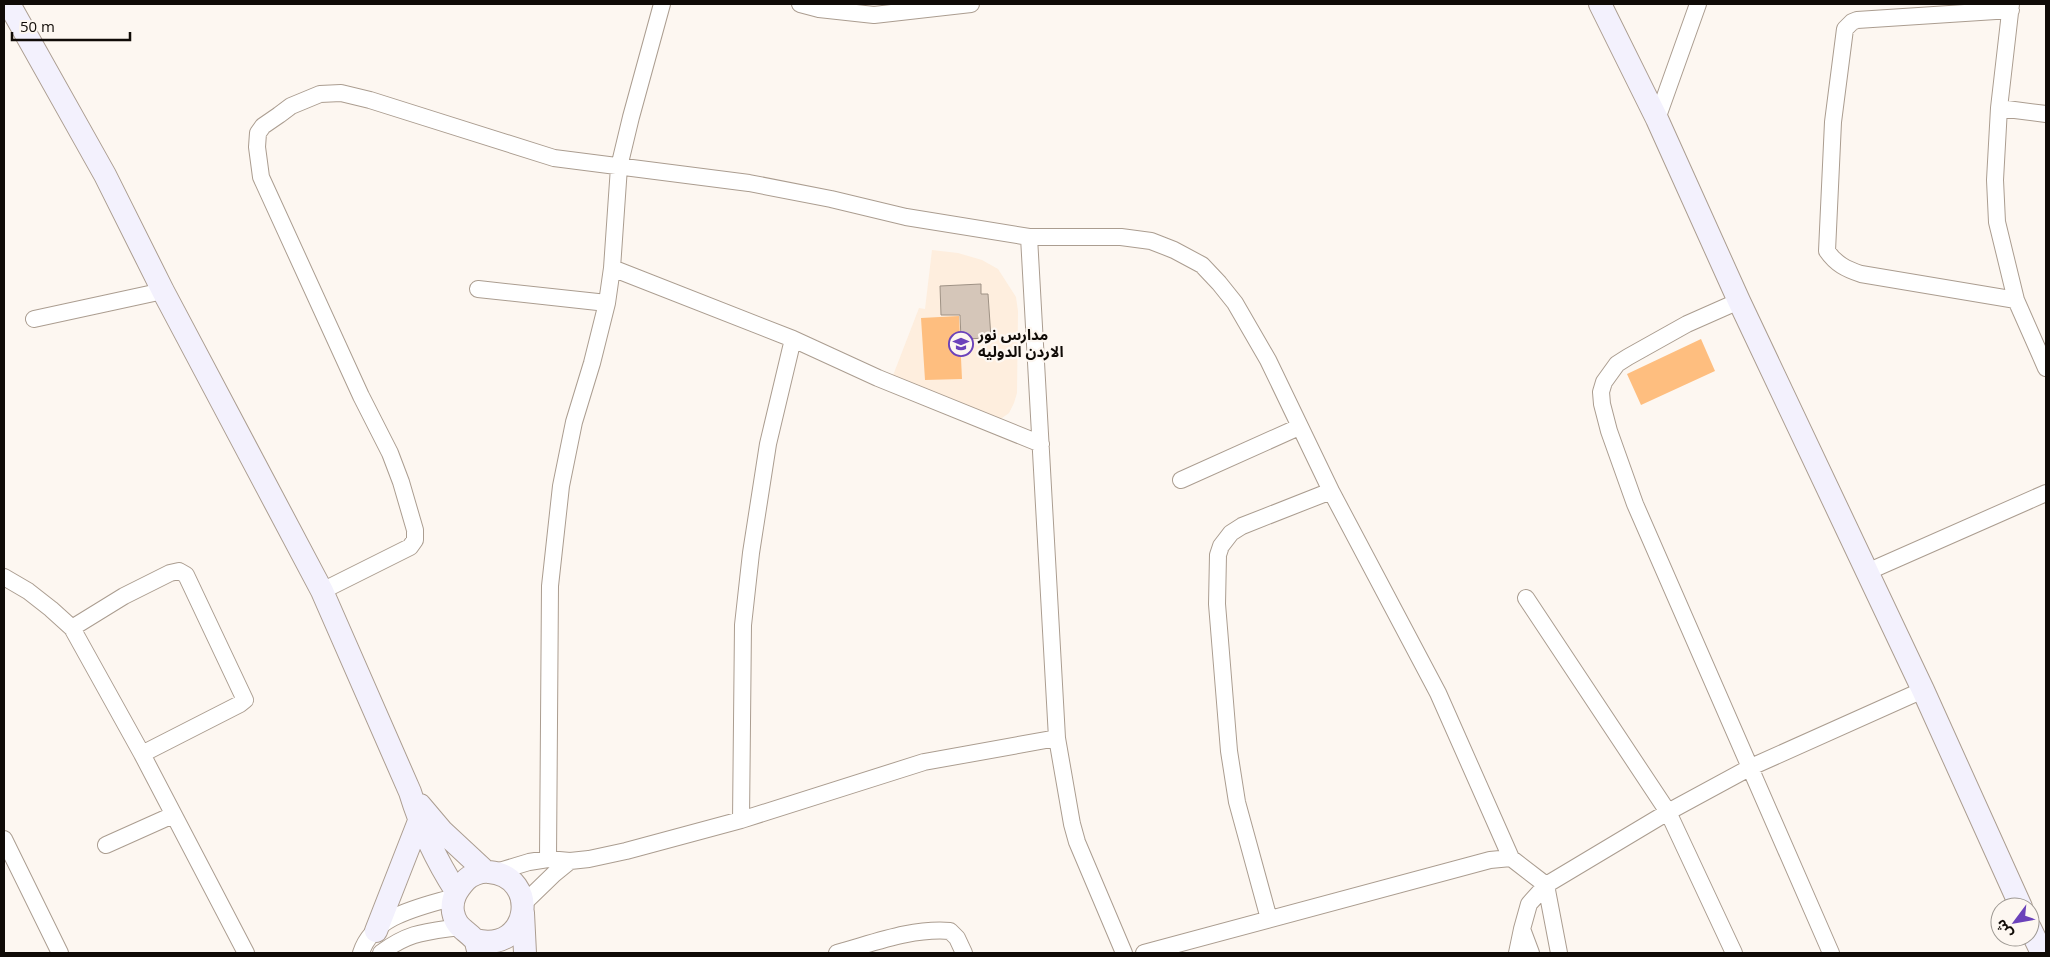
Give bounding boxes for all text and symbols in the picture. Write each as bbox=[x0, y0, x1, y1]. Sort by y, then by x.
scale bar bbox=[12, 10, 130, 42]
text: 50 m bbox=[20, 16, 55, 36]
place label: مدارس نور الاردن الدوليه bbox=[977, 324, 1064, 361]
school or university icon: مدارس نور الاردن الدوليه bbox=[948, 331, 974, 357]
north arrow bbox=[1990, 897, 2040, 947]
text: ش bbox=[1990, 916, 2017, 942]

